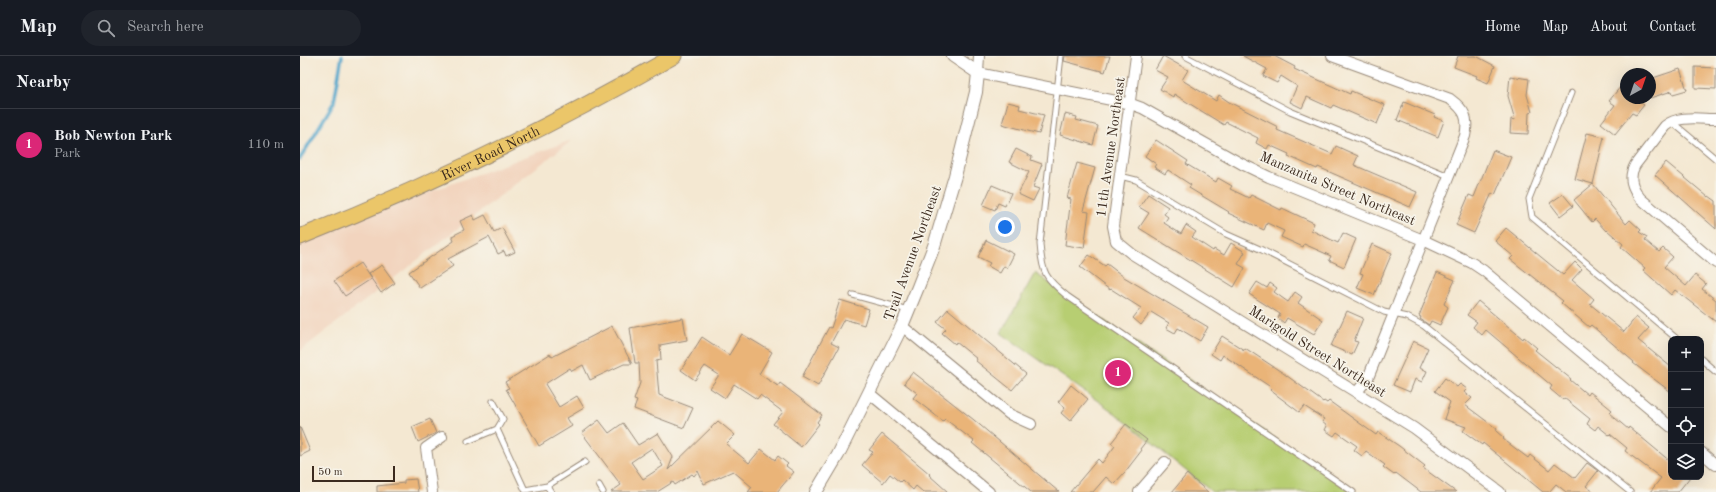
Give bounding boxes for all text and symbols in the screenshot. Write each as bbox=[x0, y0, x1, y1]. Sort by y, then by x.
search box bbox=[81, 10, 361, 46]
icon: search bbox=[95, 17, 117, 39]
text: Map bbox=[20, 18, 57, 37]
text: Search here bbox=[127, 20, 204, 35]
text: Home bbox=[1485, 20, 1520, 34]
text: Map bbox=[1542, 20, 1568, 34]
text: About bbox=[1590, 20, 1627, 34]
text: Contact bbox=[1649, 20, 1696, 34]
north arrow bbox=[1620, 68, 1656, 104]
text: Nearby bbox=[16, 74, 71, 91]
street label: 11th Avenue Northeast bbox=[1094, 76, 1128, 218]
street label: River Road North bbox=[439, 124, 543, 184]
text: Bob Newton Park bbox=[54, 129, 172, 144]
text: 1 bbox=[25, 138, 33, 151]
text: 110 m bbox=[247, 138, 284, 151]
text: Park bbox=[54, 147, 81, 160]
street label: Manzanita Street Northeast bbox=[1258, 150, 1418, 228]
street label: Trail Avenue Northeast bbox=[882, 184, 944, 323]
your location bbox=[995, 217, 1015, 237]
street label: Marigold Street Northeast bbox=[1246, 304, 1389, 400]
map controls bbox=[1668, 336, 1704, 480]
button: + bbox=[1668, 336, 1704, 372]
pin: 1 bbox=[1105, 358, 1131, 388]
button: − bbox=[1668, 372, 1704, 408]
button: locate bbox=[1668, 408, 1704, 444]
button: layers bbox=[1668, 444, 1704, 480]
scale bar bbox=[312, 464, 395, 483]
text: 50 m bbox=[318, 467, 343, 478]

